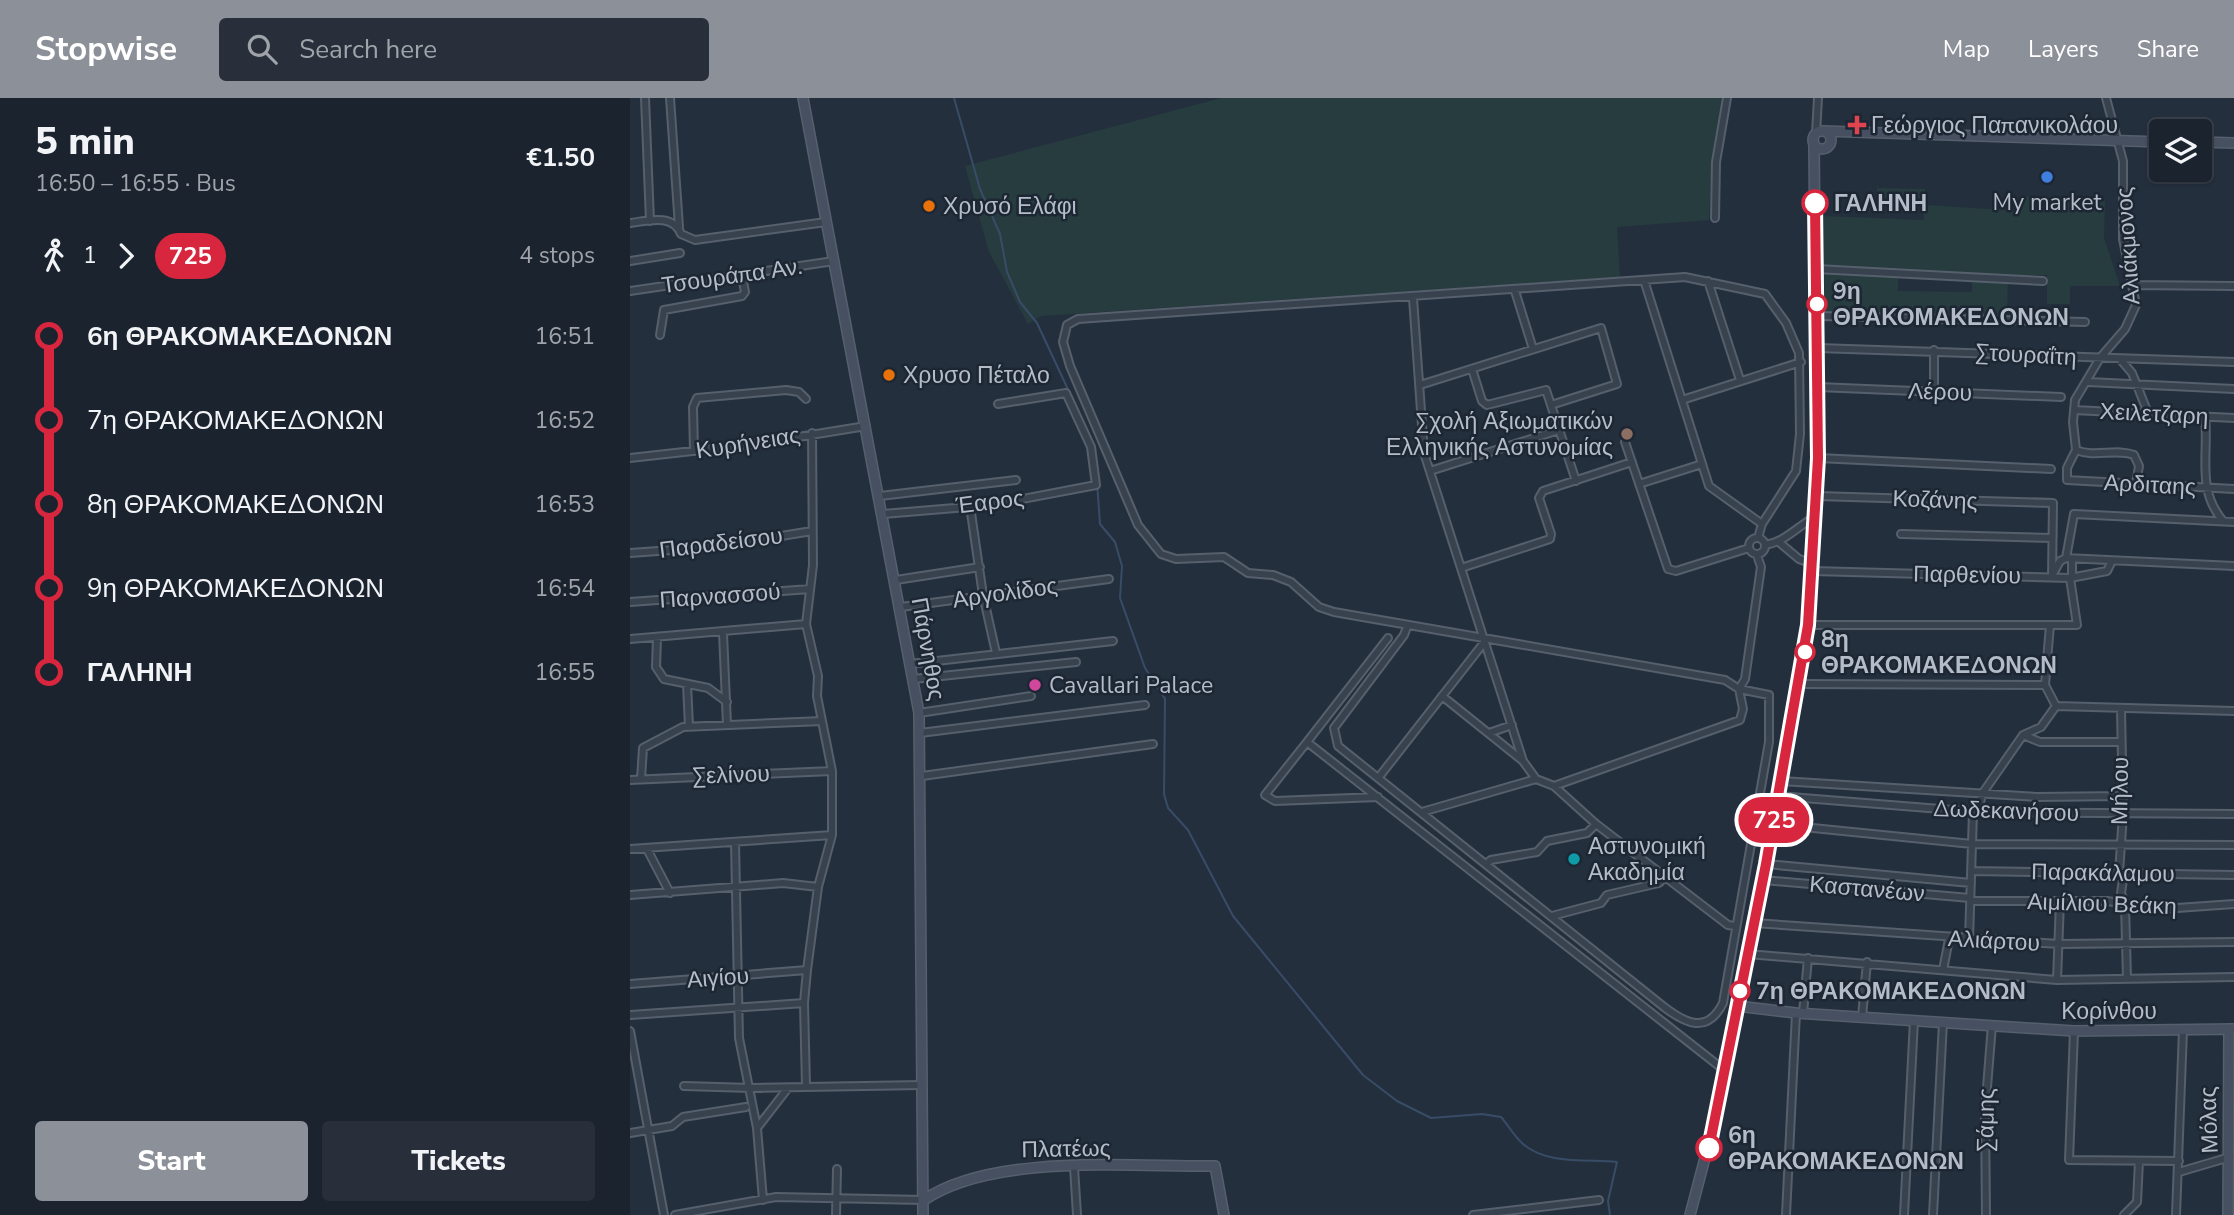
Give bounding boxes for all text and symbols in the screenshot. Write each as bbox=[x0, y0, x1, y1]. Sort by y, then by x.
search box bbox=[219, 18, 709, 81]
text: Stopwise bbox=[35, 27, 177, 72]
icon: search bbox=[243, 30, 281, 68]
text: Search here bbox=[299, 32, 437, 67]
text: Map bbox=[1943, 33, 1990, 65]
text: Layers bbox=[2028, 33, 2099, 65]
text: Share bbox=[2137, 33, 2199, 65]
place label: Γεώργιος Παπανικολάου bbox=[1871, 110, 2118, 141]
text: 5 min bbox=[35, 116, 135, 167]
marker: Γεώργιος Παπανικολάου bbox=[1849, 117, 1865, 133]
map controls bbox=[2149, 119, 2212, 182]
button: layers bbox=[2149, 119, 2212, 182]
text: €1.50 bbox=[526, 140, 595, 175]
text: 16:50 – 16:55 · Bus bbox=[35, 168, 236, 199]
marker: My market bbox=[2039, 169, 2055, 185]
street label: Αλιάκμονος bbox=[2108, 186, 2148, 306]
place label: My market bbox=[1993, 187, 2102, 218]
place label: ΓΑΛΗΝΗ bbox=[1834, 188, 1927, 219]
marker: ΓΑΛΗΝΗ bbox=[1802, 190, 1828, 216]
place label: Χρυσό Ελάφι bbox=[943, 191, 1077, 222]
marker: Χρυσό Ελάφι bbox=[921, 198, 937, 214]
icon: walk bbox=[35, 237, 73, 275]
icon: forward bbox=[107, 237, 145, 275]
text: 1 bbox=[83, 240, 97, 271]
text: 725 bbox=[169, 240, 212, 272]
text: 4 stops bbox=[519, 240, 595, 271]
street label: Τσουράπα Αν. bbox=[660, 251, 804, 301]
place label: 9η ΘΡΑΚΟΜΑΚΕΔΟΝΩΝ bbox=[1833, 276, 2069, 333]
marker: 9η ΘΡΑΚΟΜΑΚΕΔΟΝΩΝ bbox=[1807, 294, 1827, 314]
text: 6η ΘΡΑΚΟΜΑΚΕΔΟΝΩΝ bbox=[87, 319, 392, 354]
text: 16:51 bbox=[535, 321, 595, 352]
street label: Στουραΐτη bbox=[1975, 337, 2077, 373]
place label: Χρυσο Πέταλο bbox=[903, 360, 1050, 391]
marker: Χρυσο Πέταλο bbox=[881, 367, 897, 383]
street label: Λέρου bbox=[1907, 375, 1973, 409]
street label: Χειλετζαρη bbox=[2099, 396, 2209, 432]
text: 7η ΘΡΑΚΟΜΑΚΕΔΟΝΩΝ bbox=[87, 403, 384, 438]
text: 16:52 bbox=[535, 405, 595, 436]
place label: Σχολή Αξιωματικών Ελληνικής Αστυνομίας bbox=[1386, 406, 1613, 463]
street label: Κυρήνειας bbox=[694, 419, 802, 467]
marker: Σχολή Αξιωματικών Ελληνικής Αστυνομίας bbox=[1619, 426, 1635, 442]
street label: Αρδιταης bbox=[2103, 467, 2197, 503]
street label: Έαρος bbox=[953, 482, 1026, 522]
street label: Κοζάνης bbox=[1892, 483, 1978, 517]
text: 8η ΘΡΑΚΟΜΑΚΕΔΟΝΩΝ bbox=[87, 487, 384, 522]
text: 16:53 bbox=[535, 489, 595, 520]
street label: Παραδείσου bbox=[658, 520, 784, 566]
street label: Παρθενίου bbox=[1913, 559, 2021, 591]
street label: Αργολίδος bbox=[951, 570, 1059, 616]
text: 9η ΘΡΑΚΟΜΑΚΕΔΟΝΩΝ bbox=[87, 571, 384, 606]
text: 16:54 bbox=[535, 573, 595, 604]
street label: Παρνασσού bbox=[658, 576, 782, 616]
street label: Πάρνηθος bbox=[904, 595, 952, 703]
place label: 8η ΘΡΑΚΟΜΑΚΕΔΟΝΩΝ bbox=[1821, 624, 2057, 681]
marker: 8η ΘΡΑΚΟΜΑΚΕΔΟΝΩΝ bbox=[1795, 642, 1815, 662]
text: ΓΑΛΗΝΗ bbox=[87, 655, 192, 690]
text: 16:55 bbox=[535, 657, 595, 688]
place label: Cavallari Palace bbox=[1049, 670, 1213, 701]
marker: Cavallari Palace bbox=[1027, 677, 1043, 693]
street label: Μήλου bbox=[2104, 756, 2136, 826]
street label: Σελίνου bbox=[692, 758, 770, 792]
street label: Δωδεκανήσου bbox=[1932, 793, 2080, 829]
line badge: 725 bbox=[1734, 797, 1814, 843]
text: 725 bbox=[1752, 804, 1796, 836]
place label: Αστυνομική Ακαδημία bbox=[1588, 831, 1706, 888]
marker: Αστυνομική Ακαδημία bbox=[1566, 851, 1582, 867]
street label: Παρακάλαμου bbox=[2031, 856, 2175, 890]
street label: Καστανέων bbox=[1808, 869, 1926, 909]
street label: Αιμίλιου Βεάκη bbox=[2027, 886, 2177, 922]
street label: Αλιάρτου bbox=[1947, 923, 2041, 959]
street label: Αιγίου bbox=[686, 960, 750, 996]
place label: 7η ΘΡΑΚΟΜΑΚΕΔΟΝΩΝ bbox=[1756, 976, 2026, 1007]
marker: 7η ΘΡΑΚΟΜΑΚΕΔΟΝΩΝ bbox=[1730, 981, 1750, 1001]
street label: Κορίνθου bbox=[2061, 996, 2157, 1027]
street label: Μόλας bbox=[2192, 1086, 2226, 1154]
street label: Σάμης bbox=[1970, 1088, 2002, 1152]
place label: 6η ΘΡΑΚΟΜΑΚΕΔΟΝΩΝ bbox=[1728, 1120, 1964, 1177]
button: Start bbox=[35, 1121, 308, 1201]
button: Tickets bbox=[322, 1121, 595, 1201]
street label: Πλατέως bbox=[1021, 1133, 1111, 1165]
marker: 6η ΘΡΑΚΟΜΑΚΕΔΟΝΩΝ bbox=[1696, 1135, 1722, 1161]

